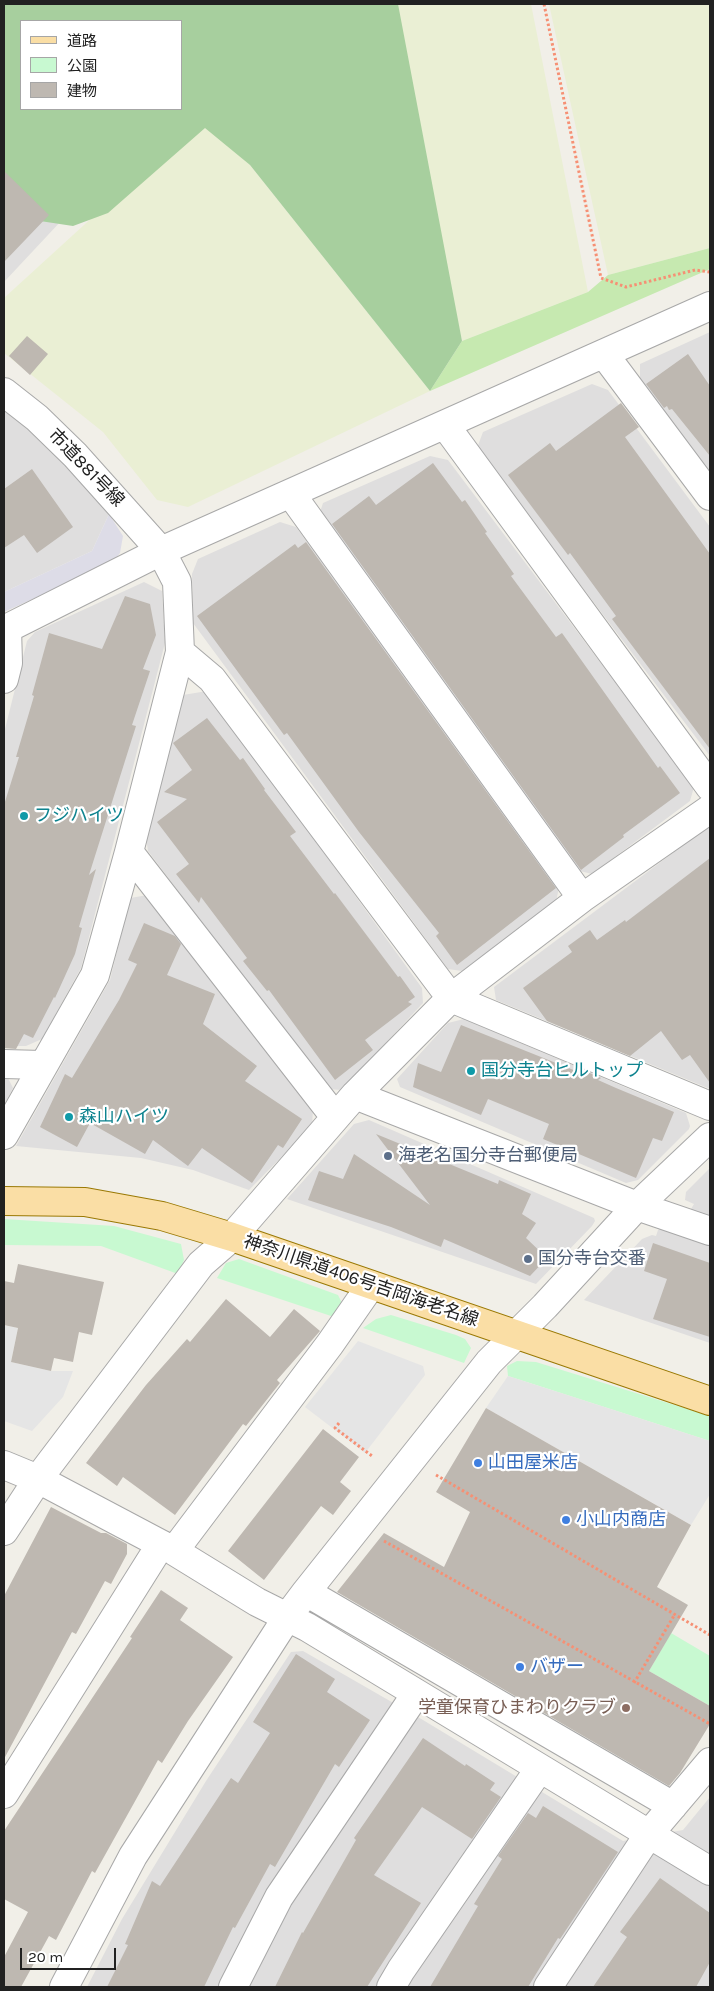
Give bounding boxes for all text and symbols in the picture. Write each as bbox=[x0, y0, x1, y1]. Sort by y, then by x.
legend bbox=[20, 20, 182, 110]
text: 道路 bbox=[67, 32, 97, 50]
text: 公園 bbox=[67, 57, 97, 75]
text: 建物 bbox=[67, 82, 97, 100]
street label: 市道881号線 bbox=[43, 425, 129, 511]
place label: フジハイツ bbox=[34, 805, 124, 827]
marker: フジハイツ bbox=[18, 810, 30, 822]
place label: 国分寺台ヒルトップ bbox=[481, 1060, 643, 1082]
marker: 国分寺台ヒルトップ bbox=[465, 1065, 477, 1077]
place label: 森山ハイツ bbox=[79, 1106, 169, 1128]
marker: 森山ハイツ bbox=[63, 1111, 75, 1123]
place label: 海老名国分寺台郵便局 bbox=[398, 1145, 578, 1167]
marker: 海老名国分寺台郵便局 bbox=[382, 1150, 394, 1162]
street label: 神奈川県道406号吉岡海老名線 bbox=[241, 1231, 481, 1331]
place label: 国分寺台交番 bbox=[538, 1248, 646, 1270]
marker: 国分寺台交番 bbox=[522, 1253, 534, 1265]
place label: 山田屋米店 bbox=[488, 1452, 578, 1474]
marker: 山田屋米店 bbox=[472, 1457, 484, 1469]
place label: 小山内商店 bbox=[576, 1509, 666, 1531]
marker: 小山内商店 bbox=[560, 1514, 572, 1526]
place label: バザー bbox=[530, 1656, 584, 1678]
marker: バザー bbox=[514, 1661, 526, 1673]
place label: 学童保育ひまわりクラブ bbox=[418, 1697, 616, 1719]
marker: 学童保育ひまわりクラブ bbox=[620, 1702, 632, 1714]
scale bar bbox=[22, 1938, 119, 1970]
text: 20 m bbox=[28, 1948, 63, 1966]

